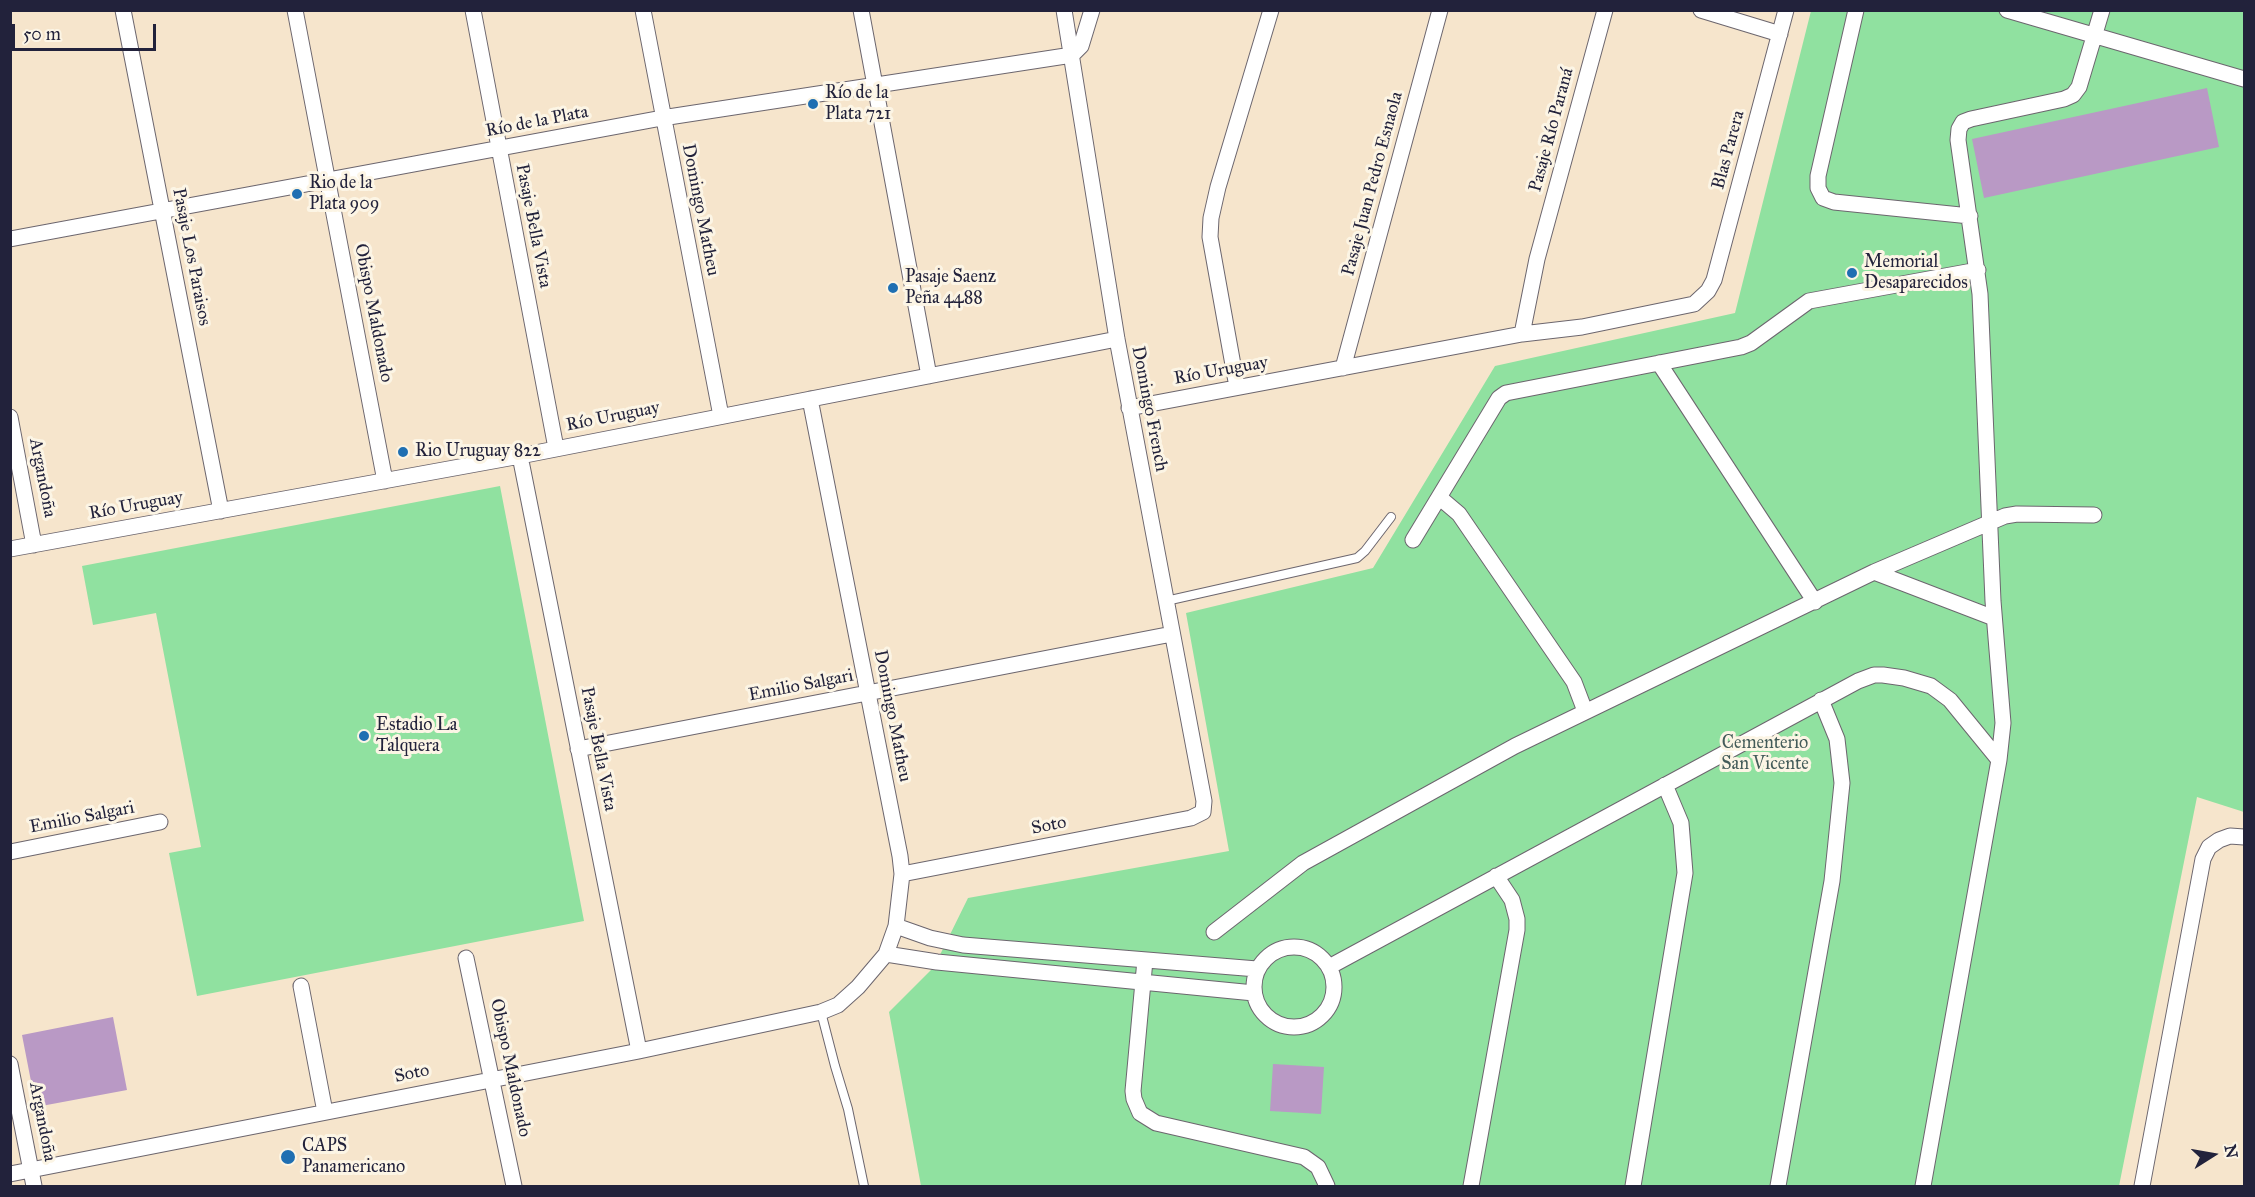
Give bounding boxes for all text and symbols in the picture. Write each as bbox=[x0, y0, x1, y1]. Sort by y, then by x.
scale bar bbox=[15, 12, 159, 50]
text: 50 m bbox=[23, 23, 61, 45]
street label: Pasaje Río Paraná bbox=[1525, 66, 1579, 194]
place label: Río de la Plata 721 bbox=[825, 83, 891, 125]
street label: Pasaje Juan Pedro Esnaola bbox=[1338, 90, 1408, 278]
marker: Río de la Plata 721 bbox=[806, 97, 820, 111]
street label: Río de la Plata bbox=[484, 101, 590, 143]
street label: Blas Parera bbox=[1708, 108, 1750, 192]
street label: Domingo Matheu bbox=[677, 142, 723, 278]
street label: Pasaje Bella Vista bbox=[510, 162, 556, 290]
place label: Rio de la Plata 909 bbox=[309, 173, 379, 216]
street label: Pasaje Los Paraisos bbox=[167, 186, 215, 328]
marker: Rio de la Plata 909 bbox=[290, 187, 304, 201]
street label: Obispo Maldonado bbox=[349, 242, 397, 384]
place label: Memorial Desaparecidos bbox=[1864, 252, 1968, 294]
marker: Memorial Desaparecidos bbox=[1845, 266, 1859, 280]
place label: Pasaje Saenz Peña 4488 bbox=[905, 267, 996, 310]
marker: Pasaje Saenz Peña 4488 bbox=[886, 281, 900, 295]
street label: Domingo French bbox=[1126, 344, 1172, 474]
street label: Río Uruguay bbox=[1172, 352, 1270, 390]
street label: Río Uruguay bbox=[564, 397, 662, 437]
street label: Argandoña bbox=[24, 437, 60, 519]
place label: Rio Uruguay 822 bbox=[415, 441, 541, 463]
marker: Rio Uruguay 822 bbox=[396, 445, 410, 459]
street label: Río Uruguay bbox=[87, 487, 185, 525]
street label: Domingo Matheu bbox=[869, 648, 915, 784]
street label: Emilio Salgari bbox=[747, 665, 855, 707]
street label: Pasaje Bella Vista bbox=[575, 685, 621, 813]
place label: Estadio La Talquera bbox=[376, 715, 457, 758]
marker: Estadio La Talquera bbox=[357, 729, 371, 743]
park label: Cementerio San Vicente bbox=[1721, 733, 1809, 776]
street label: Emilio Salgari bbox=[28, 797, 136, 839]
street label: Soto bbox=[1030, 812, 1068, 840]
street label: Obispo Maldonado bbox=[485, 997, 535, 1139]
street label: Soto bbox=[393, 1060, 431, 1088]
street label: Argandoña bbox=[24, 1081, 60, 1163]
north arrow bbox=[2183, 1125, 2243, 1185]
place label: CAPS Panamericano bbox=[302, 1136, 405, 1178]
text: N bbox=[2221, 1143, 2242, 1160]
marker: CAPS Panamericano bbox=[279, 1148, 297, 1166]

